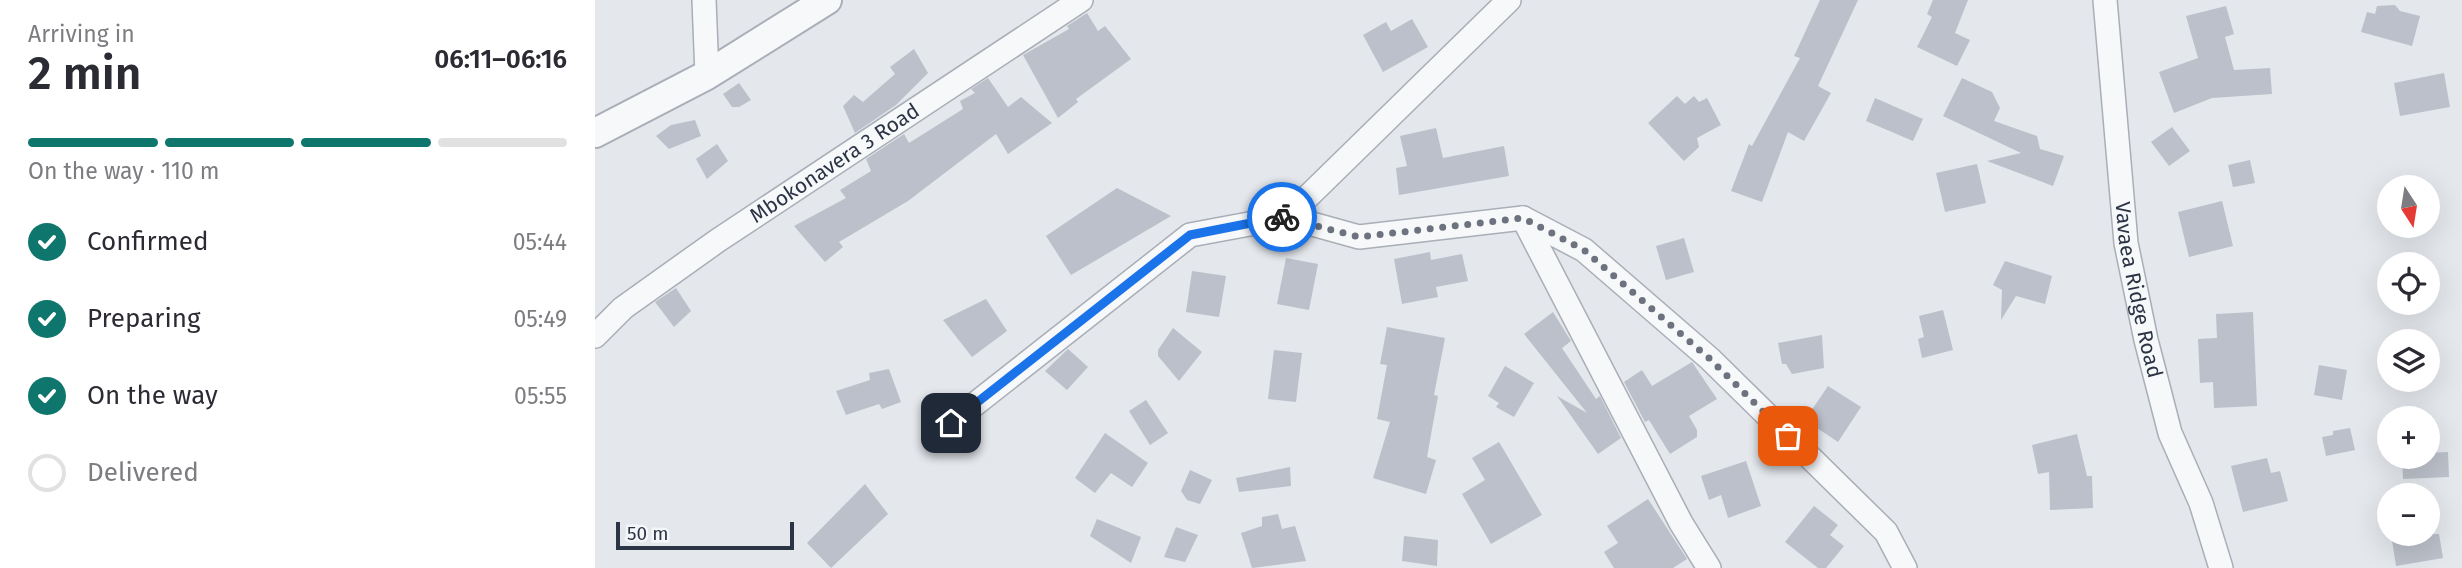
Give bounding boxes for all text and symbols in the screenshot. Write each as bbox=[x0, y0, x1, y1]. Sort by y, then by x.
text: Arriving in bbox=[28, 20, 135, 48]
text: 06:11–06:16 bbox=[434, 44, 567, 75]
text: 2 min bbox=[28, 46, 141, 101]
street label: Mbokonavera 3 Road bbox=[745, 98, 924, 229]
text: On the way · 110 m bbox=[28, 157, 220, 185]
north arrow bbox=[2377, 175, 2439, 238]
map controls bbox=[2377, 175, 2440, 546]
courier bbox=[1247, 182, 1317, 252]
icon: bike bbox=[1263, 198, 1301, 236]
street label: Vavaea Ridge Road bbox=[2109, 201, 2168, 381]
icon: check bbox=[28, 223, 66, 261]
text: Confirmed bbox=[87, 226, 208, 257]
text: 05:44 bbox=[513, 228, 567, 256]
button: locate bbox=[2377, 252, 2440, 315]
icon: check bbox=[28, 300, 66, 338]
text: Preparing bbox=[87, 303, 200, 334]
text: 05:49 bbox=[513, 305, 567, 333]
button: layers bbox=[2377, 329, 2440, 392]
icon: check bbox=[28, 377, 66, 415]
text: On the way bbox=[87, 380, 218, 411]
text: 05:55 bbox=[514, 382, 567, 410]
pin bbox=[921, 393, 981, 453]
icon: home bbox=[932, 404, 970, 442]
pin bbox=[1758, 406, 1818, 466]
button: + bbox=[2377, 406, 2440, 469]
icon: bag bbox=[1769, 417, 1807, 455]
text: Delivered bbox=[87, 457, 199, 488]
button: − bbox=[2377, 483, 2440, 546]
scale bar bbox=[616, 519, 795, 551]
text: 50 m bbox=[627, 522, 668, 545]

